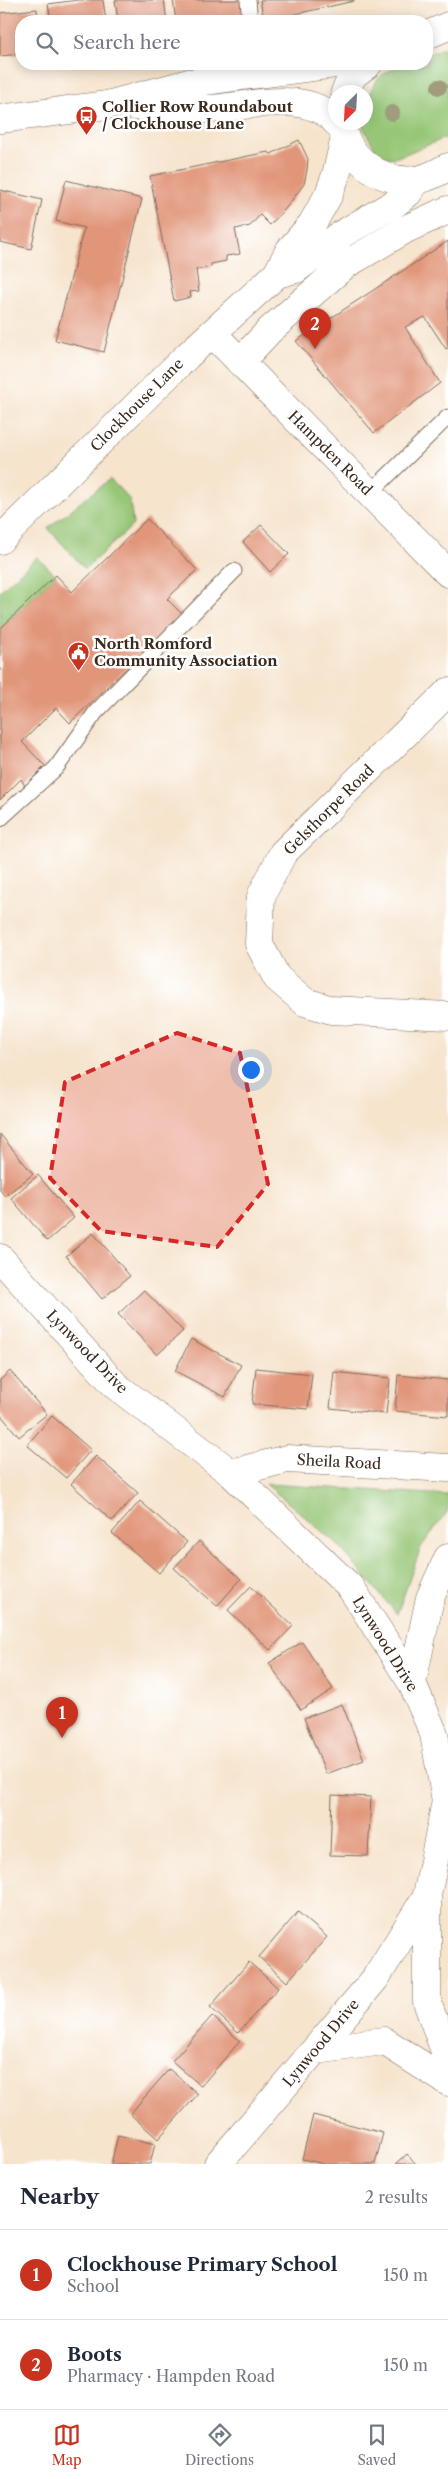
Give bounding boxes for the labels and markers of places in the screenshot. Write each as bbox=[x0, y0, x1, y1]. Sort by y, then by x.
place label: Collier Row Roundabout / Clockhouse Lane bbox=[102, 97, 293, 133]
bus stop icon: Collier Row Roundabout / Clockhouse Lane bbox=[74, 104, 98, 135]
pin: 2 bbox=[299, 308, 331, 349]
place label: North Romford Community Association bbox=[94, 634, 278, 670]
public building icon: North Romford Community Association bbox=[66, 641, 90, 672]
pin: 1 bbox=[46, 1697, 78, 1738]

